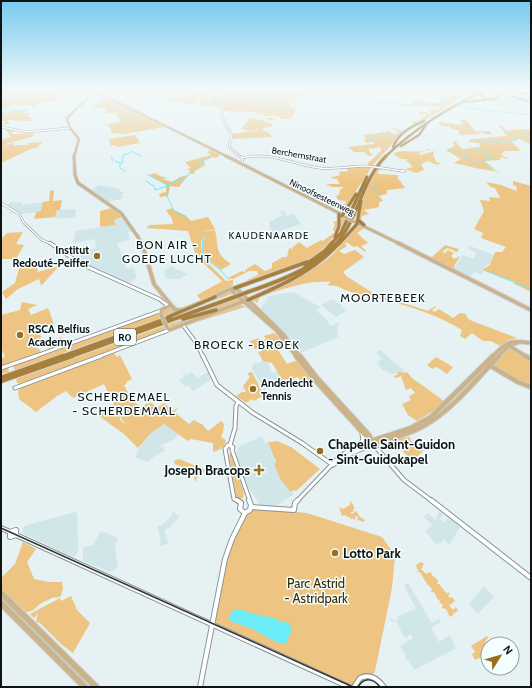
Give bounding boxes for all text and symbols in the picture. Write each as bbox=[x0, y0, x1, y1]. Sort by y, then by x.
street label: Berchemstraat bbox=[271, 144, 327, 165]
street label: Ninoofsesteenweg bbox=[288, 176, 357, 217]
district label: KAUDENAARDE bbox=[229, 229, 309, 242]
district label: BON AIR - GOEDE LUCHT bbox=[122, 237, 212, 266]
place label: Institut Redouté-Peiffer bbox=[13, 243, 89, 270]
marker: Institut Redouté-Peiffer bbox=[92, 251, 102, 261]
district label: MOORTEBEEK bbox=[340, 290, 426, 305]
place label: RSCA Belfius Academy bbox=[28, 322, 90, 349]
road number: R0 bbox=[114, 329, 136, 345]
marker: RSCA Belfius Academy bbox=[15, 330, 25, 340]
district label: BROECK - BROEK bbox=[194, 337, 300, 352]
place label: Anderlecht Tennis bbox=[261, 376, 313, 403]
marker: Anderlecht Tennis bbox=[248, 384, 258, 394]
district label: SCHERDEMAEL - SCHERDEMAAL bbox=[72, 389, 176, 418]
place label: Chapelle Saint-Guidon - Sint-Guidokapel bbox=[328, 436, 455, 467]
marker: Chapelle Saint-Guidon - Sint-Guidokapel bbox=[315, 446, 325, 456]
place label: Joseph Bracops bbox=[163, 462, 250, 478]
marker: Joseph Bracops bbox=[253, 464, 265, 476]
place label: Lotto Park bbox=[343, 545, 401, 561]
marker: Lotto Park bbox=[330, 548, 340, 558]
park label: Parc Astrid - Astridpark bbox=[284, 575, 348, 606]
north arrow bbox=[480, 636, 520, 676]
text: N bbox=[500, 643, 516, 657]

